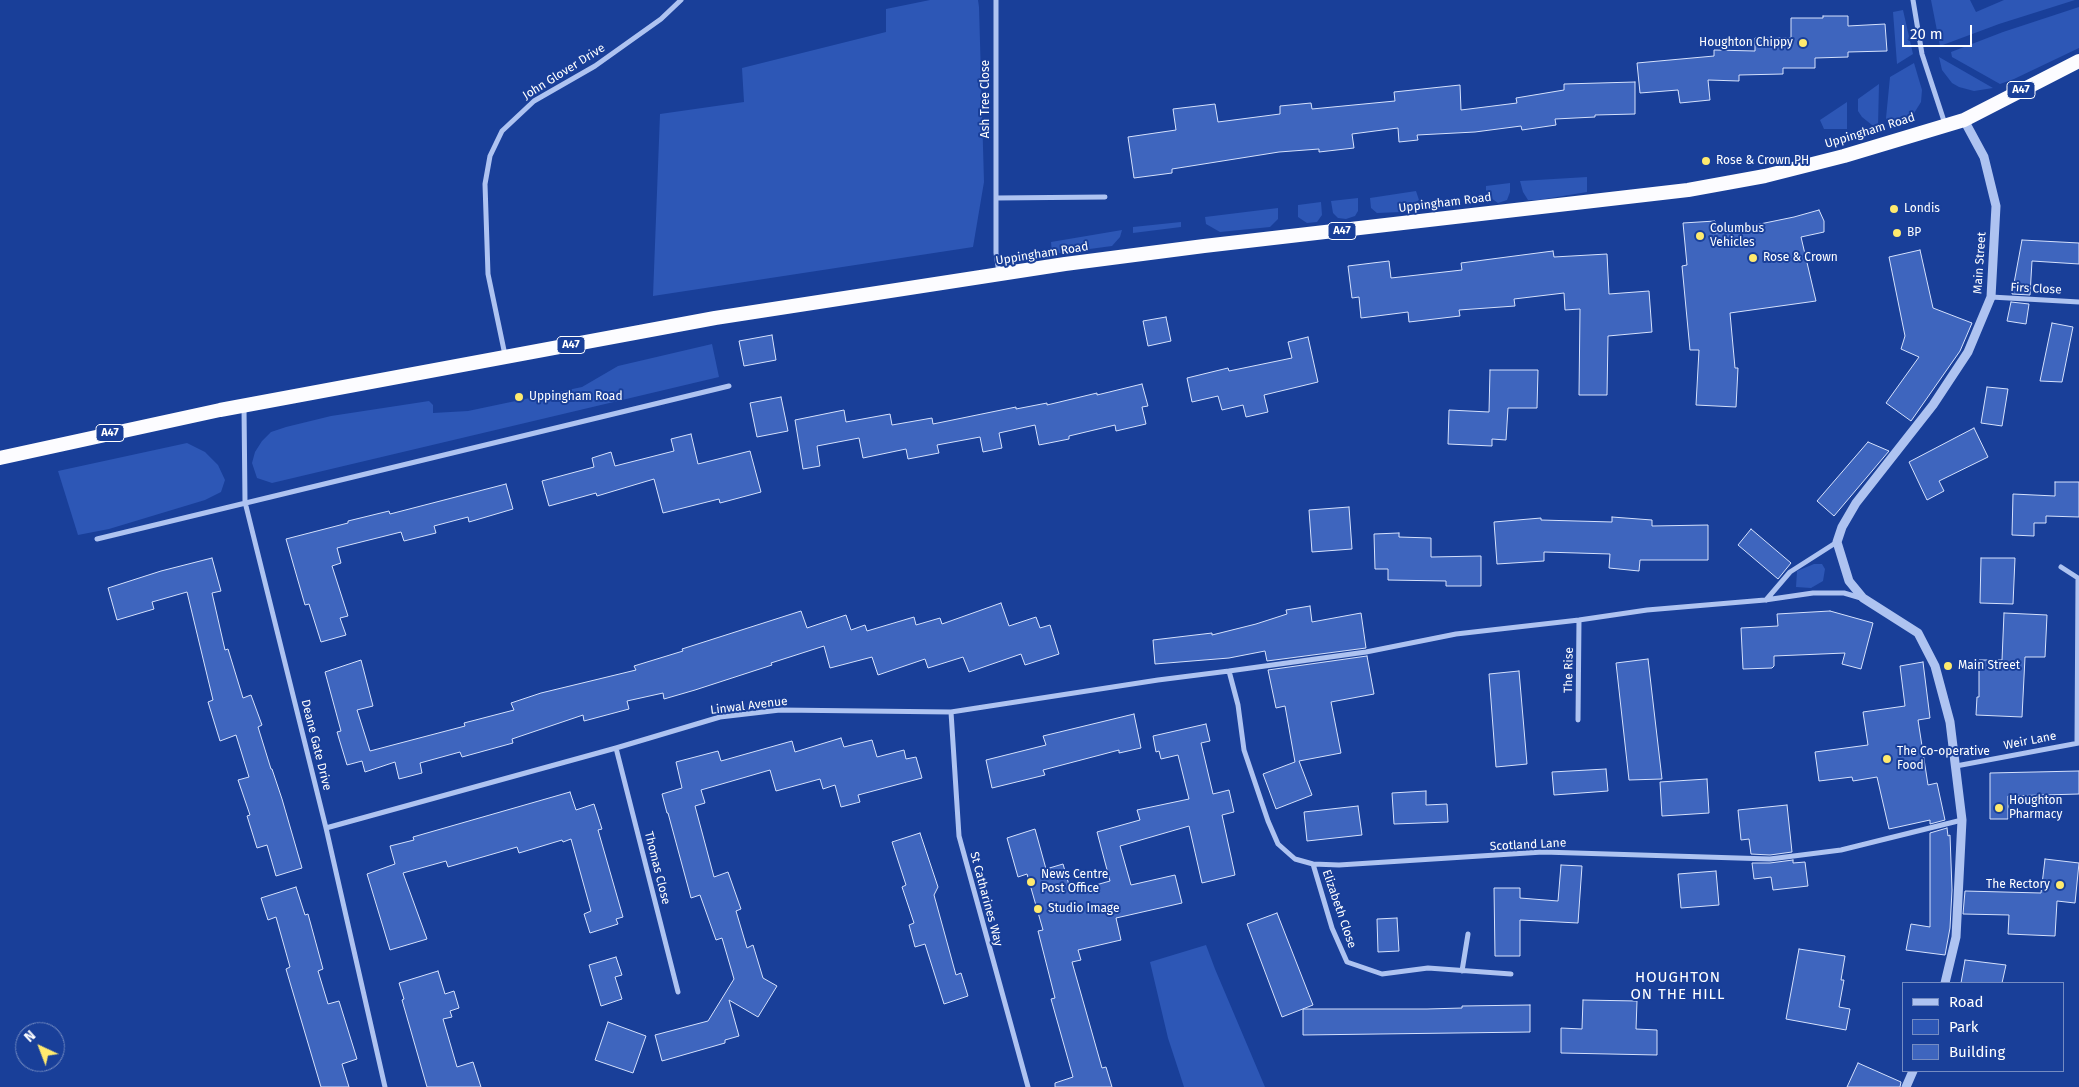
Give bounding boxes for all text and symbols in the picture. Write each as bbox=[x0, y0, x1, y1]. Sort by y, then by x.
scale bar bbox=[1904, 15, 1974, 47]
text: 20 m bbox=[1910, 25, 1943, 43]
place label: Houghton Chippy bbox=[1699, 36, 1793, 50]
marker: Houghton Chippy bbox=[1797, 37, 1809, 49]
street label: John Glover Drive bbox=[520, 41, 608, 103]
street label: Ash Tree Close bbox=[979, 60, 993, 138]
road number: A47 bbox=[2007, 82, 2035, 98]
street label: Uppingham Road bbox=[1823, 110, 1917, 152]
place label: Rose & Crown PH bbox=[1716, 154, 1809, 168]
marker: Rose & Crown PH bbox=[1700, 155, 1712, 167]
street label: Uppingham Road bbox=[1398, 190, 1492, 216]
place label: Londis bbox=[1904, 202, 1940, 216]
marker: Londis bbox=[1888, 203, 1900, 215]
road number: A47 bbox=[1328, 222, 1356, 240]
place label: Columbus Vehicles bbox=[1710, 222, 1764, 250]
place label: BP bbox=[1907, 226, 1921, 240]
marker: BP bbox=[1891, 227, 1903, 239]
marker: Columbus Vehicles bbox=[1694, 230, 1706, 242]
street label: Main Street bbox=[1971, 232, 1989, 294]
street label: Uppingham Road bbox=[995, 240, 1089, 268]
place label: Rose & Crown bbox=[1763, 251, 1838, 265]
marker: Rose & Crown bbox=[1747, 252, 1759, 264]
street label: Firs Close bbox=[2010, 280, 2062, 298]
road number: A47 bbox=[557, 336, 585, 354]
place label: Uppingham Road bbox=[529, 390, 623, 404]
marker: Uppingham Road bbox=[513, 391, 525, 403]
road number: A47 bbox=[96, 424, 124, 442]
street label: The Rise bbox=[1561, 647, 1577, 693]
place label: Main Street bbox=[1958, 659, 2020, 673]
marker: Main Street bbox=[1942, 660, 1954, 672]
street label: Linwal Avenue bbox=[710, 694, 788, 718]
street label: Deane Gate Drive bbox=[298, 698, 334, 792]
street label: Weir Lane bbox=[2002, 729, 2058, 753]
place label: The Co-operative Food bbox=[1897, 745, 1990, 773]
marker: The Co-operative Food bbox=[1881, 753, 1893, 765]
place label: Houghton Pharmacy bbox=[2009, 794, 2063, 822]
marker: Houghton Pharmacy bbox=[1993, 802, 2005, 814]
street label: Thomas Close bbox=[641, 830, 673, 906]
street label: Scotland Lane bbox=[1489, 836, 1567, 854]
street label: St Catharines Way bbox=[966, 850, 1006, 948]
place label: News Centre Post Office bbox=[1041, 868, 1108, 896]
street label: Elizabeth Close bbox=[1319, 868, 1359, 950]
marker: News Centre Post Office bbox=[1025, 876, 1037, 888]
place label: The Rectory bbox=[1986, 878, 2050, 892]
marker: The Rectory bbox=[2054, 879, 2066, 891]
place label: Studio Image bbox=[1048, 902, 1119, 916]
marker: Studio Image bbox=[1032, 903, 1044, 915]
district label: HOUGHTON ON THE HILL bbox=[1629, 969, 1727, 1004]
legend bbox=[1902, 982, 2064, 1072]
text: Road bbox=[1949, 993, 1984, 1011]
text: Park bbox=[1949, 1018, 1979, 1036]
north arrow bbox=[15, 1022, 65, 1072]
text: N bbox=[21, 1027, 39, 1046]
text: Building bbox=[1949, 1043, 2005, 1061]

